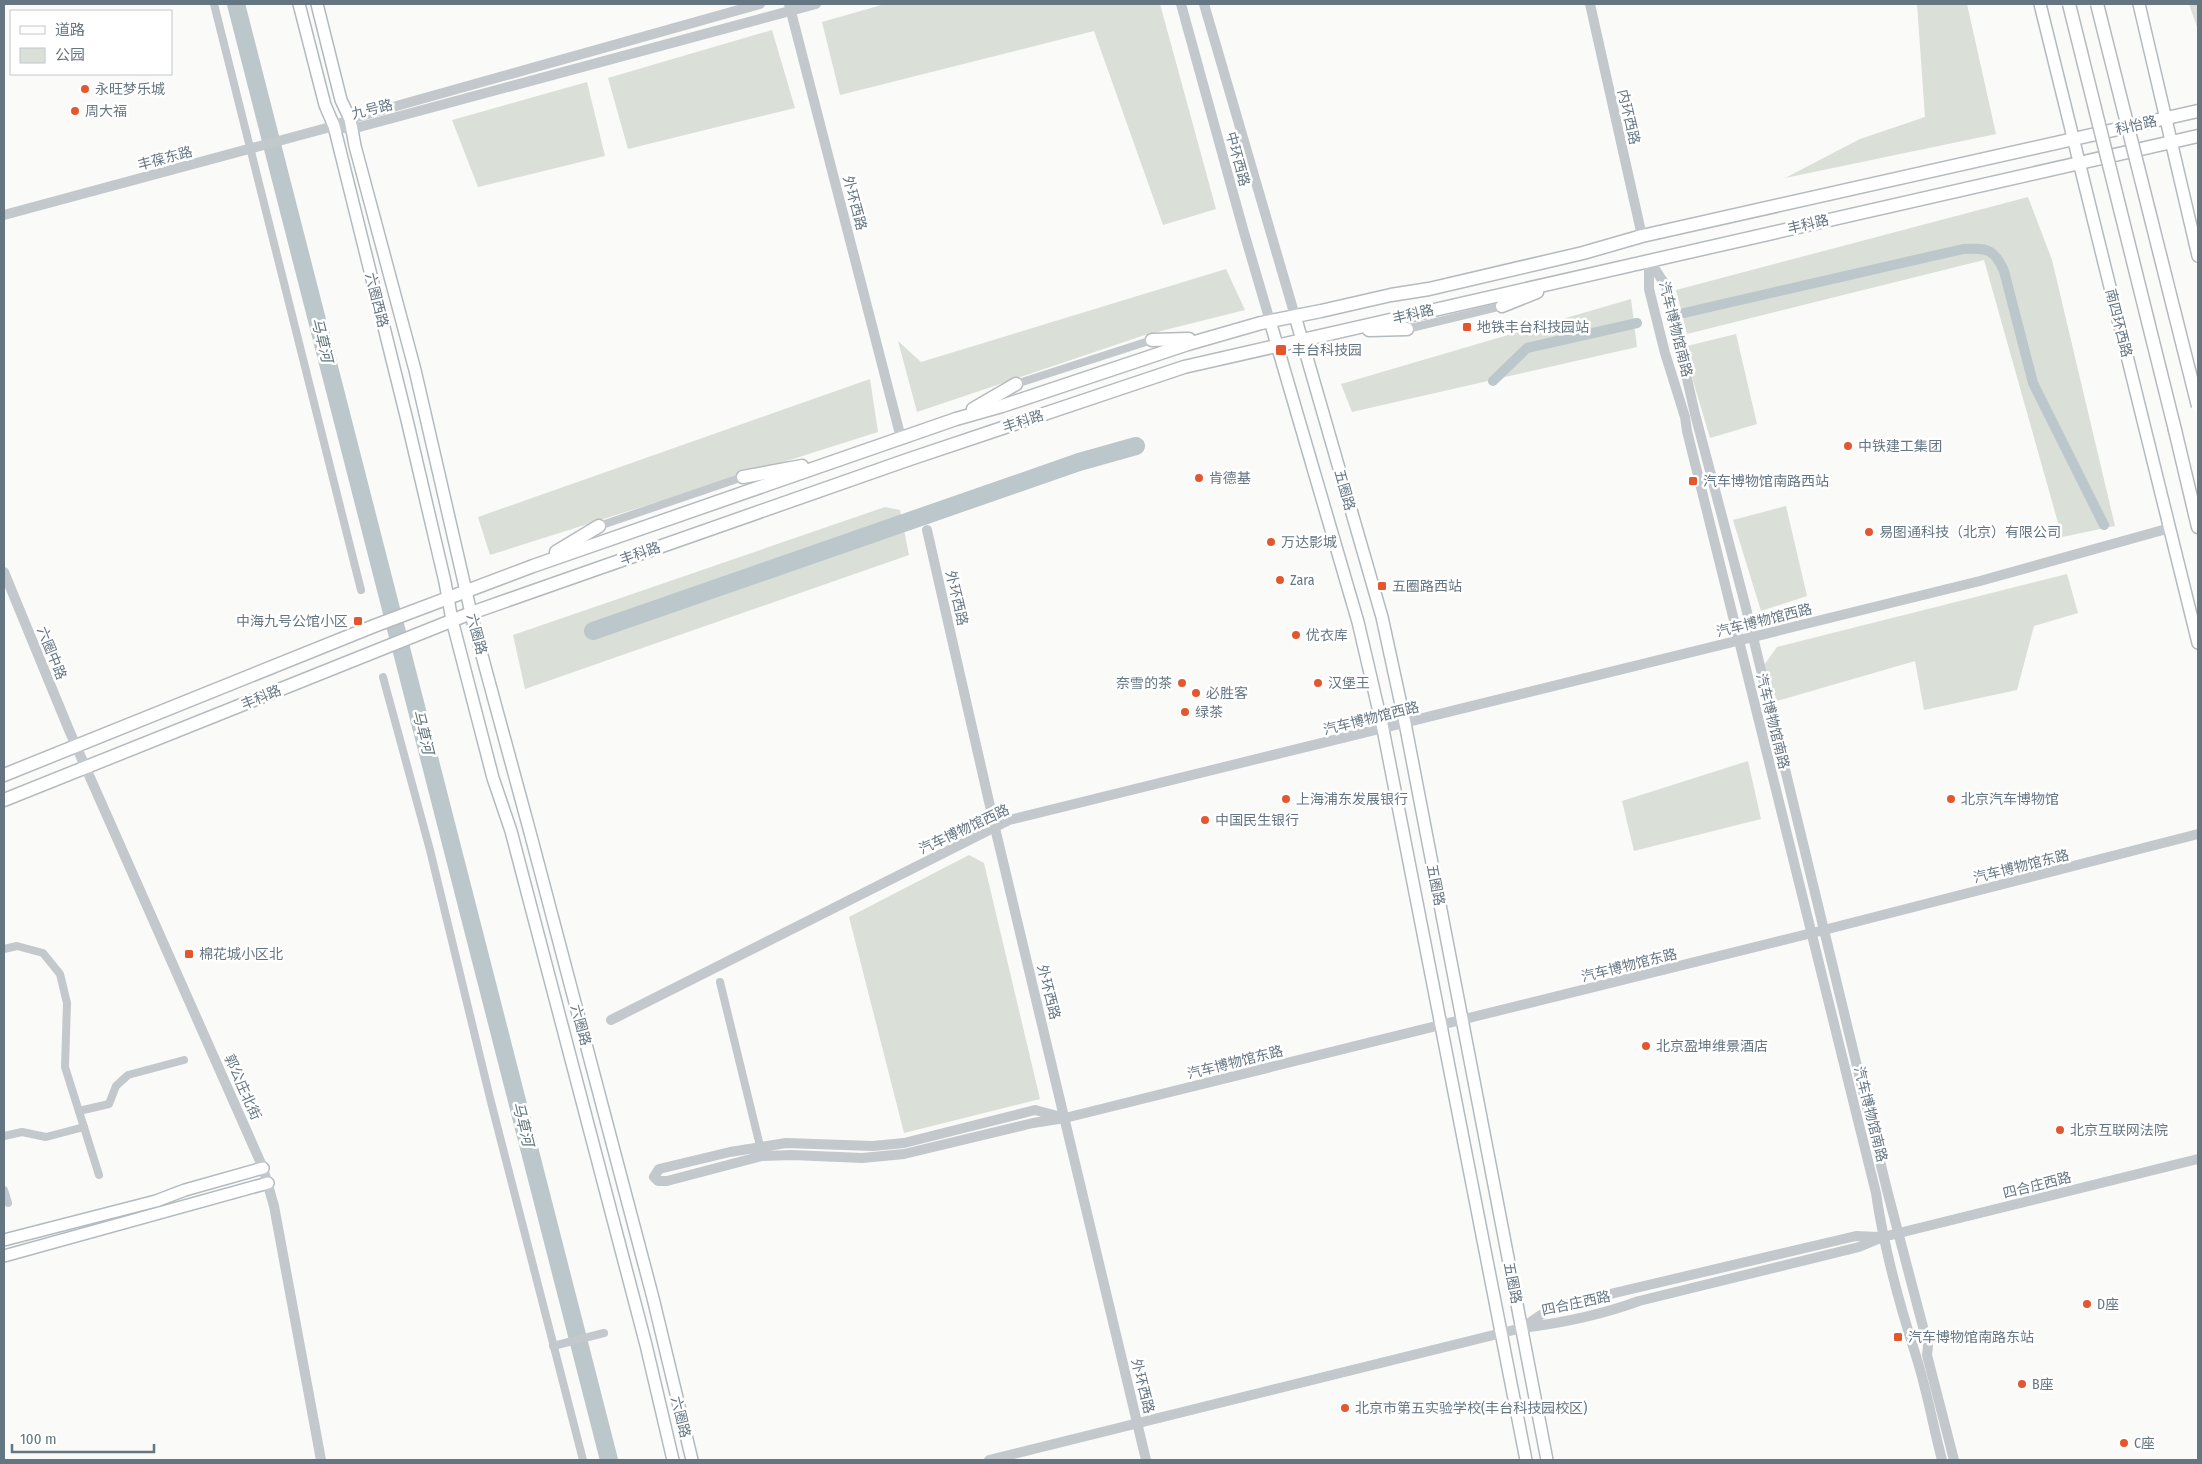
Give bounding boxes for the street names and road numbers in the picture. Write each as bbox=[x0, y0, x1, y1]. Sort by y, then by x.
street label: 内环西路 bbox=[1614, 88, 1643, 146]
street label: 九号路 bbox=[350, 96, 395, 123]
street label: 科怡路 bbox=[2114, 112, 2158, 138]
street label: 中环西路 bbox=[1222, 130, 1253, 188]
street label: 丰葆东路 bbox=[136, 143, 194, 174]
street label: 外环西路 bbox=[839, 174, 870, 232]
street label: 丰科路 bbox=[1786, 211, 1830, 237]
street label: 六圈西路 bbox=[361, 271, 392, 329]
street label: 汽车博物馆南路 bbox=[1655, 280, 1696, 379]
street label: 南四环西路 bbox=[2102, 287, 2135, 359]
street label: 丰科路 bbox=[1391, 301, 1435, 327]
street label: 丰科路 bbox=[1001, 407, 1046, 436]
street label: 五圈路 bbox=[1331, 468, 1358, 513]
street label: 丰科路 bbox=[618, 539, 663, 568]
street label: 外环西路 bbox=[942, 569, 971, 627]
street label: 汽车博物馆西路 bbox=[1715, 600, 1814, 641]
street label: 六圈路 bbox=[463, 612, 490, 657]
street label: 六圈中路 bbox=[33, 624, 70, 682]
street label: 汽车博物馆南路 bbox=[1752, 672, 1793, 771]
street label: 丰科路 bbox=[239, 682, 284, 713]
street label: 汽车博物馆西路 bbox=[1322, 698, 1421, 739]
street label: 汽车博物馆西路 bbox=[916, 801, 1012, 858]
street label: 汽车博物馆东路 bbox=[1972, 846, 2071, 887]
street label: 五圈路 bbox=[1423, 863, 1448, 907]
street label: 汽车博物馆东路 bbox=[1580, 945, 1679, 986]
street label: 外环西路 bbox=[1033, 963, 1064, 1021]
street label: 六圈路 bbox=[567, 1003, 594, 1048]
street label: 汽车博物馆东路 bbox=[1186, 1042, 1285, 1083]
street label: 郭公庄北街 bbox=[221, 1052, 265, 1123]
street label: 汽车博物馆南路 bbox=[1850, 1065, 1891, 1164]
street label: 四合庄西路 bbox=[2001, 1169, 2073, 1202]
street label: 五圈路 bbox=[1500, 1261, 1525, 1305]
street label: 四合庄西路 bbox=[1540, 1288, 1612, 1319]
street label: 外环西路 bbox=[1127, 1357, 1158, 1415]
street label: 六圈路 bbox=[667, 1395, 694, 1440]

